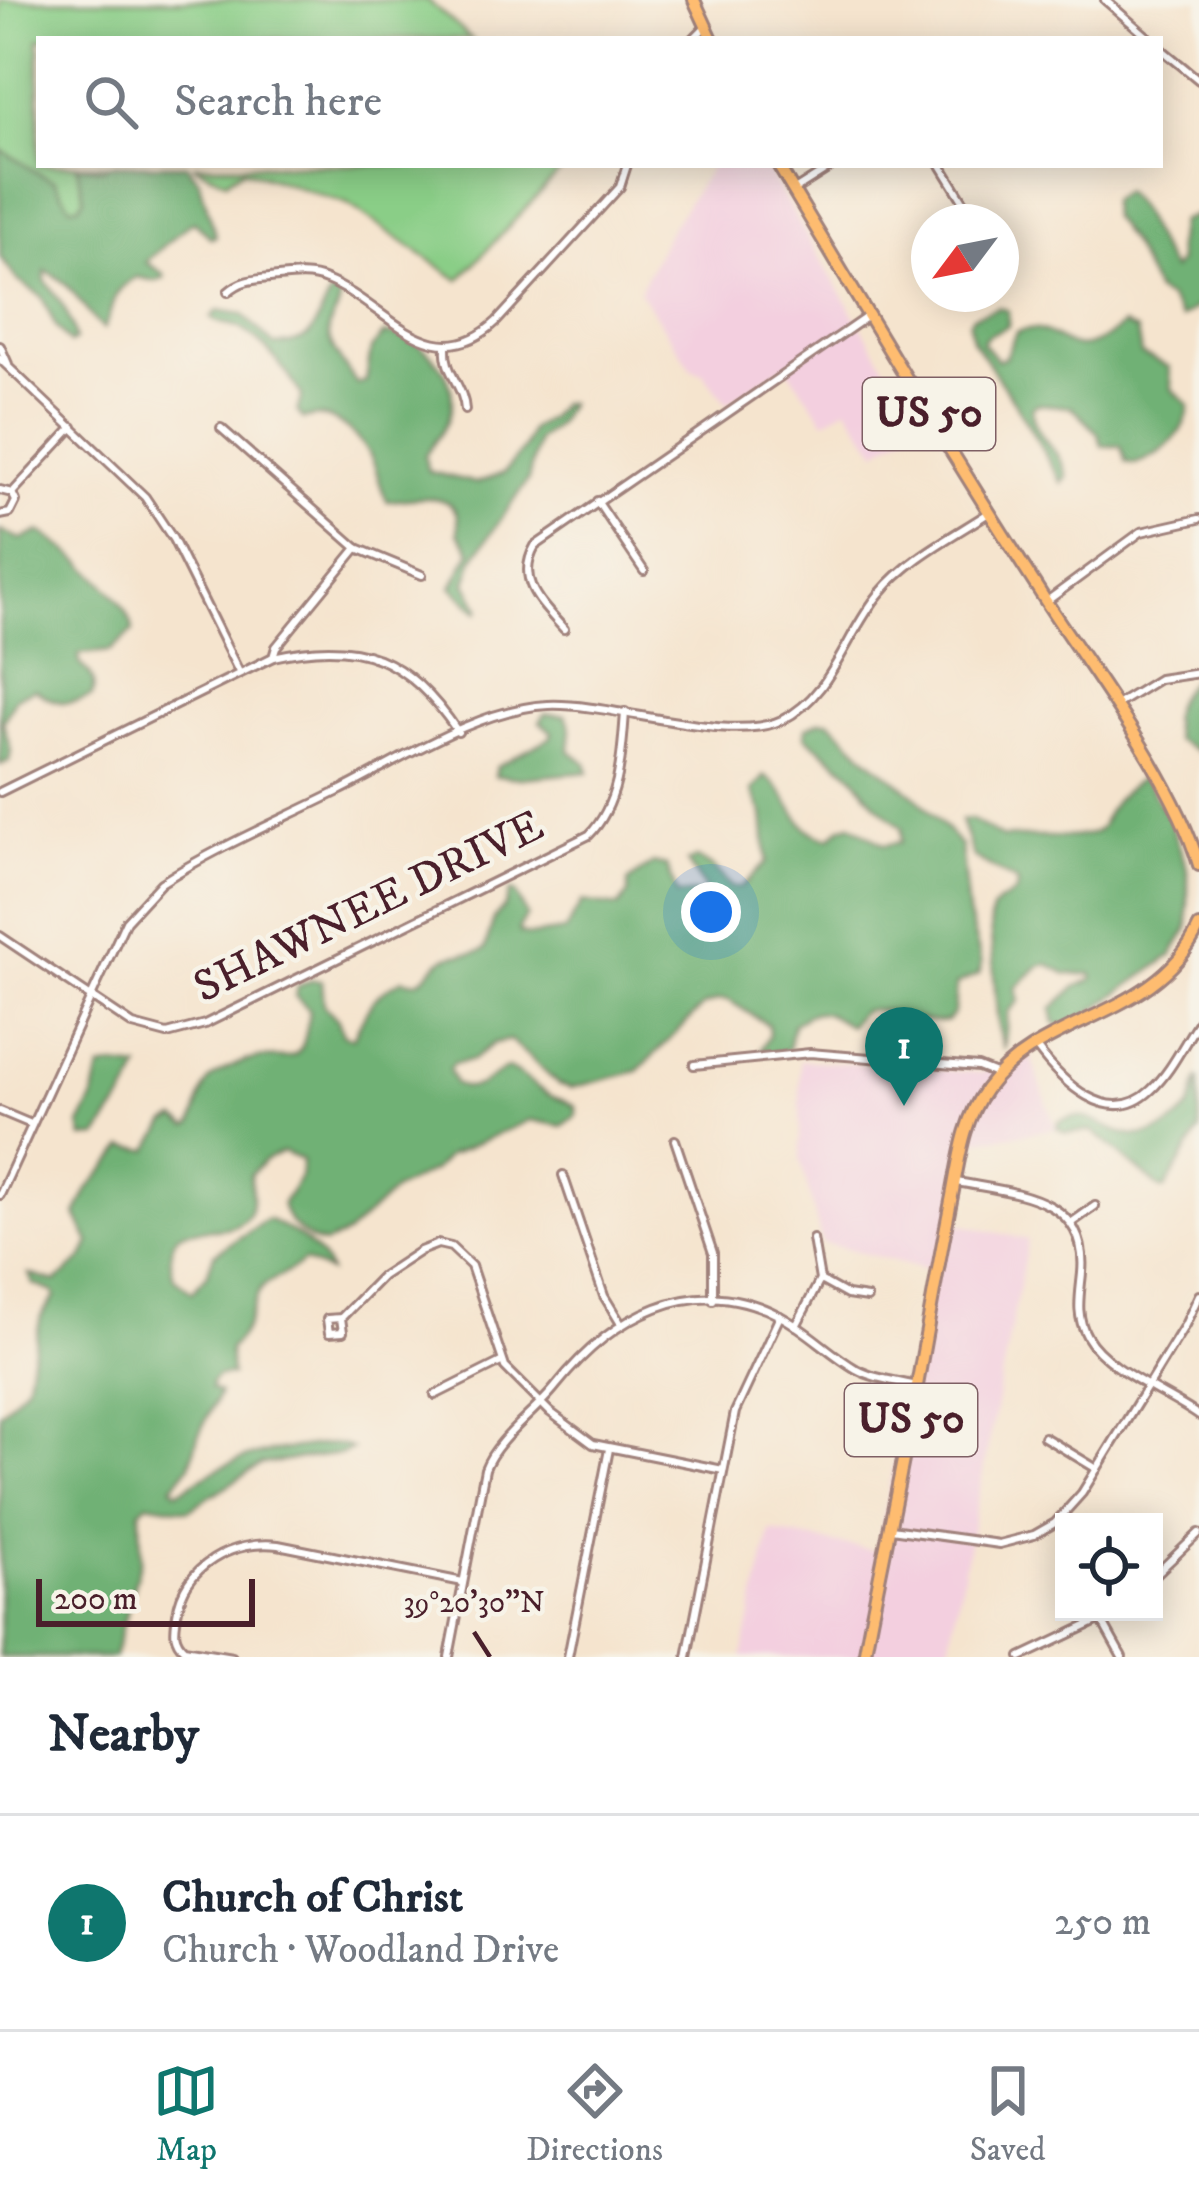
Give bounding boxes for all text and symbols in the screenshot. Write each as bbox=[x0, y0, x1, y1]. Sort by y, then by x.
search box bbox=[36, 36, 1163, 168]
icon: search bbox=[78, 69, 144, 135]
text: Search here bbox=[174, 74, 382, 130]
north arrow bbox=[911, 204, 1019, 312]
road number: US 50 bbox=[863, 378, 995, 450]
street label: SHAWNEE DRIVE bbox=[185, 798, 553, 1016]
your location bbox=[681, 882, 741, 942]
pin: 1 bbox=[865, 1007, 943, 1106]
road number: US 50 bbox=[845, 1384, 977, 1456]
map controls bbox=[1055, 1513, 1163, 1621]
button: locate bbox=[1055, 1513, 1163, 1621]
scale bar bbox=[36, 1573, 255, 1626]
text: 200 m bbox=[54, 1579, 138, 1620]
text: 39°20'30"N bbox=[403, 1585, 545, 1622]
text: Nearby bbox=[48, 1703, 199, 1767]
text: Church of Christ bbox=[162, 1870, 463, 1926]
text: 1 bbox=[80, 1898, 94, 1947]
text: 250 m bbox=[1054, 1898, 1151, 1947]
text: Church · Woodland Drive bbox=[162, 1926, 559, 1975]
tab: Map bbox=[153, 2058, 219, 2171]
tab: Directions bbox=[526, 2058, 663, 2171]
tab: Saved bbox=[970, 2058, 1046, 2171]

